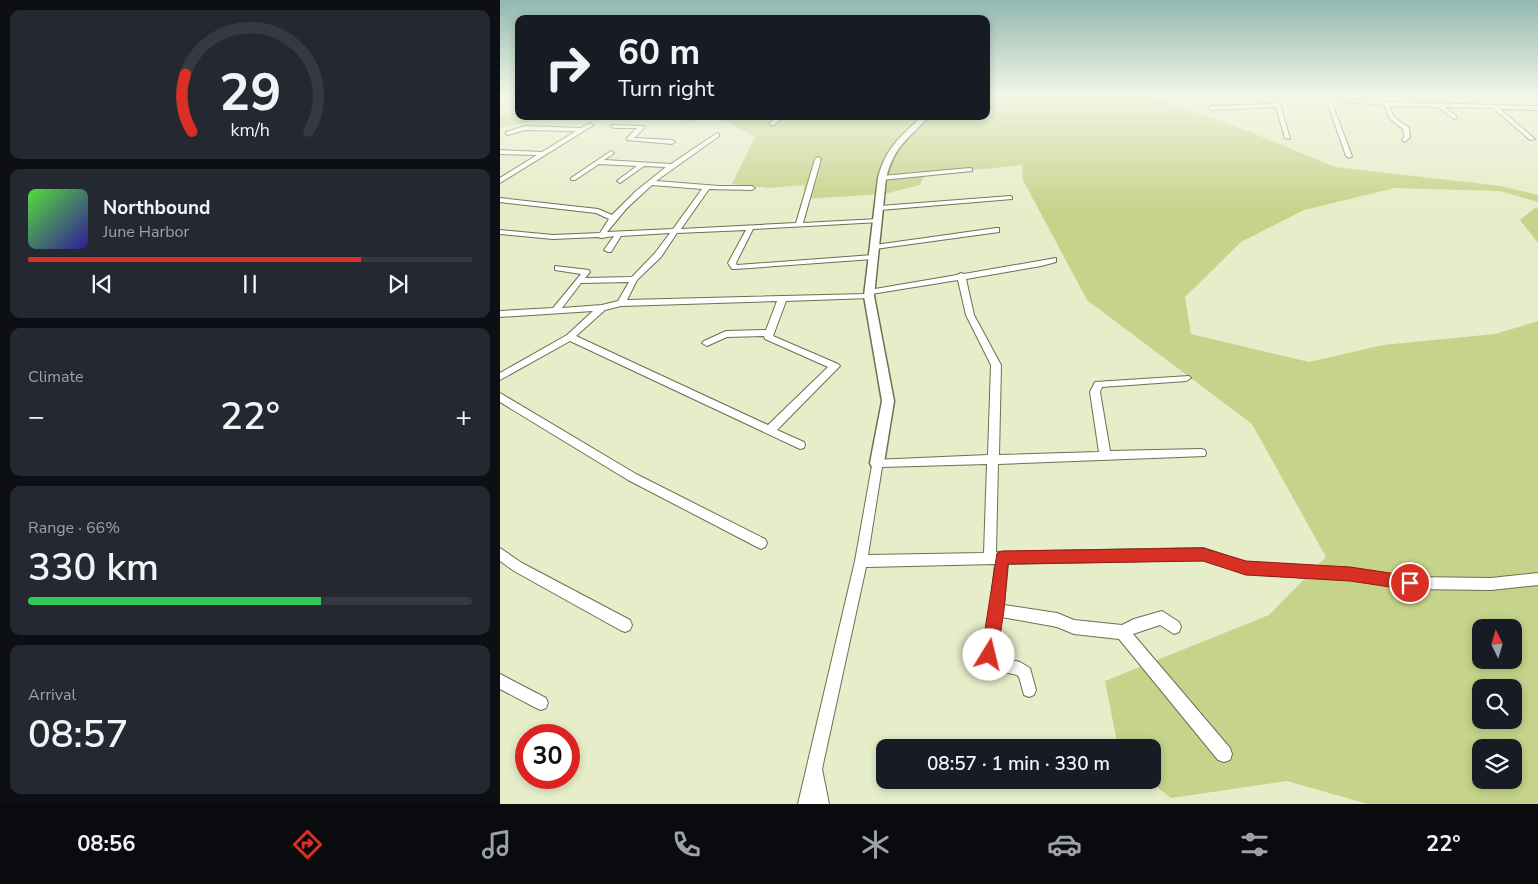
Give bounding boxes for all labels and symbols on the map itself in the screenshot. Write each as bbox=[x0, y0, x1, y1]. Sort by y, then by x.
pin bbox=[1389, 562, 1431, 604]
north arrow bbox=[1472, 619, 1522, 669]
position arrow bbox=[962, 628, 1014, 680]
speed limit sign: 30 bbox=[515, 724, 580, 789]

